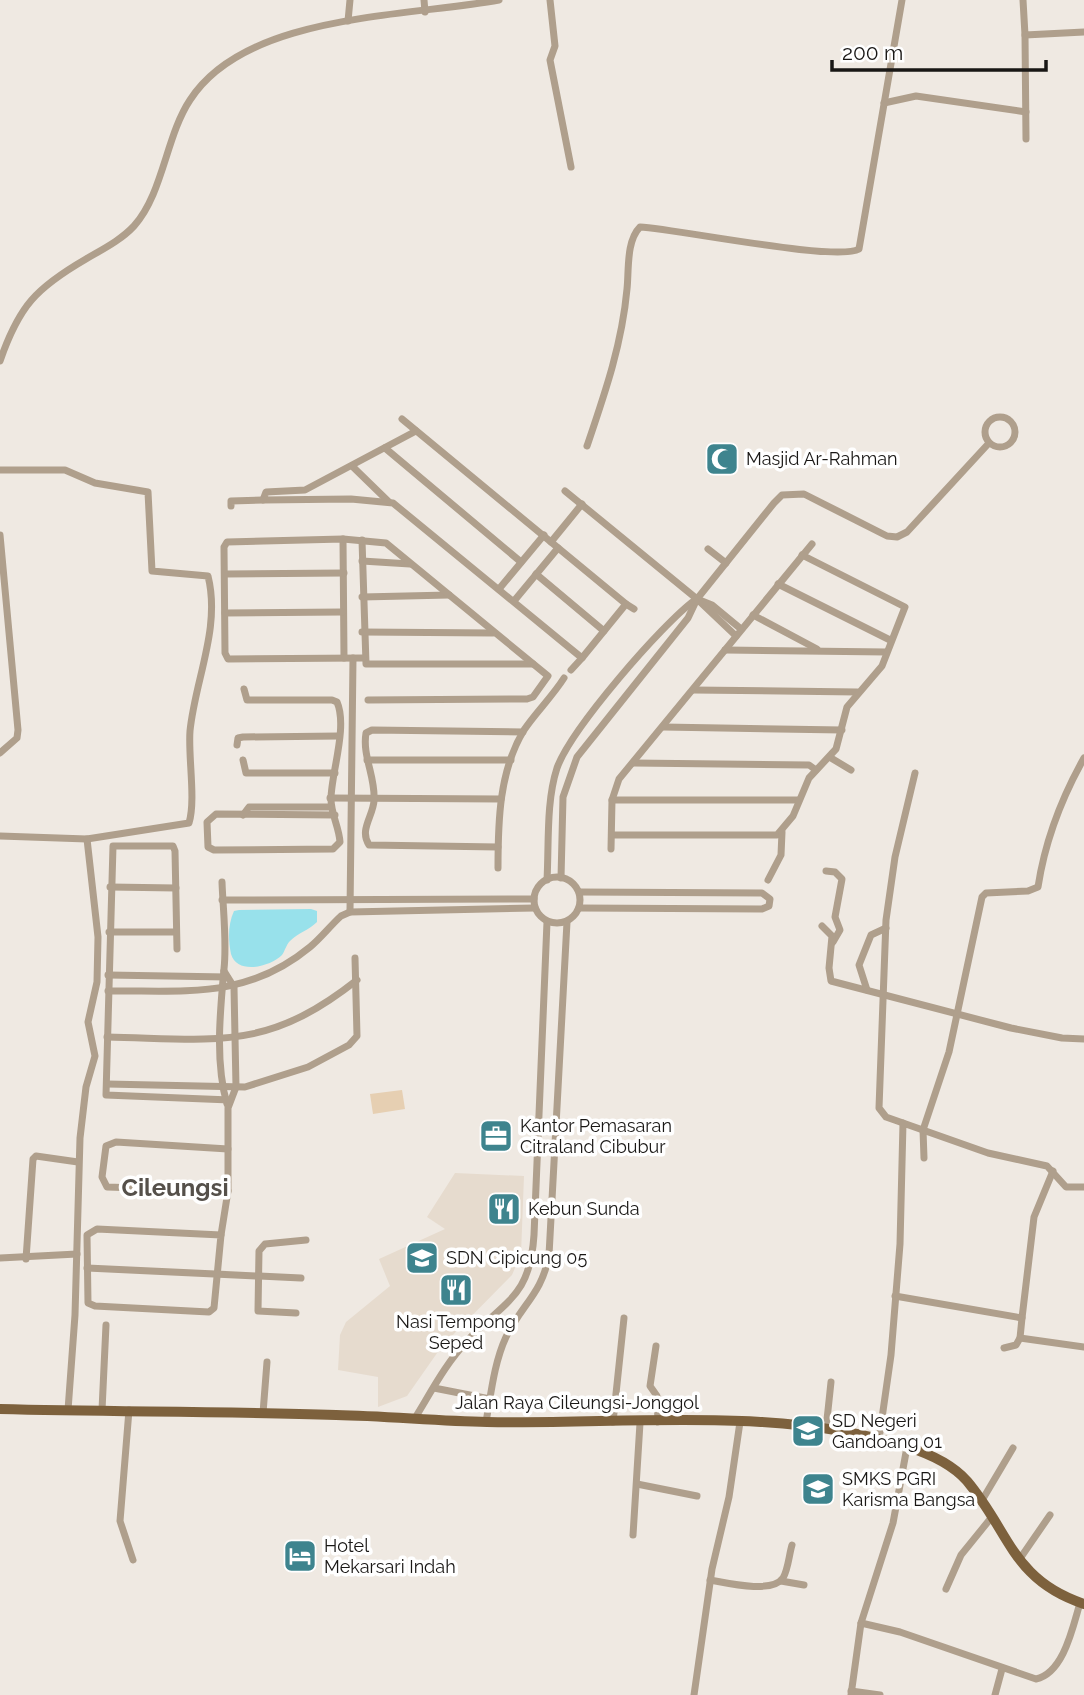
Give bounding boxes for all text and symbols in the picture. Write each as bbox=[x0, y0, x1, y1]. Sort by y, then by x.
scale bar bbox=[832, 28, 1046, 72]
text: 200 m bbox=[842, 40, 903, 65]
mosque icon: Masjid Ar-Rahman bbox=[703, 440, 741, 478]
place label: Masjid Ar-Rahman bbox=[746, 448, 898, 469]
place label: Kantor Pemasaran Citraland Cibubur bbox=[520, 1115, 672, 1157]
office icon: Kantor Pemasaran Citraland Cibubur bbox=[477, 1117, 515, 1155]
district label: Cileungsi bbox=[121, 1173, 229, 1202]
restaurant icon: Kebun Sunda bbox=[485, 1190, 523, 1228]
place label: Kebun Sunda bbox=[528, 1198, 640, 1219]
school or university icon: SDN Cipicung 05 bbox=[403, 1239, 441, 1277]
place label: SDN Cipicung 05 bbox=[446, 1247, 587, 1268]
restaurant icon: Nasi Tempong Seped bbox=[437, 1271, 475, 1309]
place label: Nasi Tempong Seped bbox=[396, 1311, 516, 1353]
street label: Jalan Raya Cileungsi-Jonggol bbox=[455, 1392, 699, 1413]
place label: SD Negeri Gandoang 01 bbox=[832, 1410, 942, 1452]
school or university icon: SD Negeri Gandoang 01 bbox=[789, 1412, 827, 1450]
place label: SMKS PGRI Karisma Bangsa bbox=[842, 1468, 975, 1510]
school or university icon: SMKS PGRI Karisma Bangsa bbox=[799, 1470, 837, 1508]
place label: Hotel Mekarsari Indah bbox=[324, 1535, 456, 1577]
hotel icon: Hotel Mekarsari Indah bbox=[281, 1537, 319, 1575]

